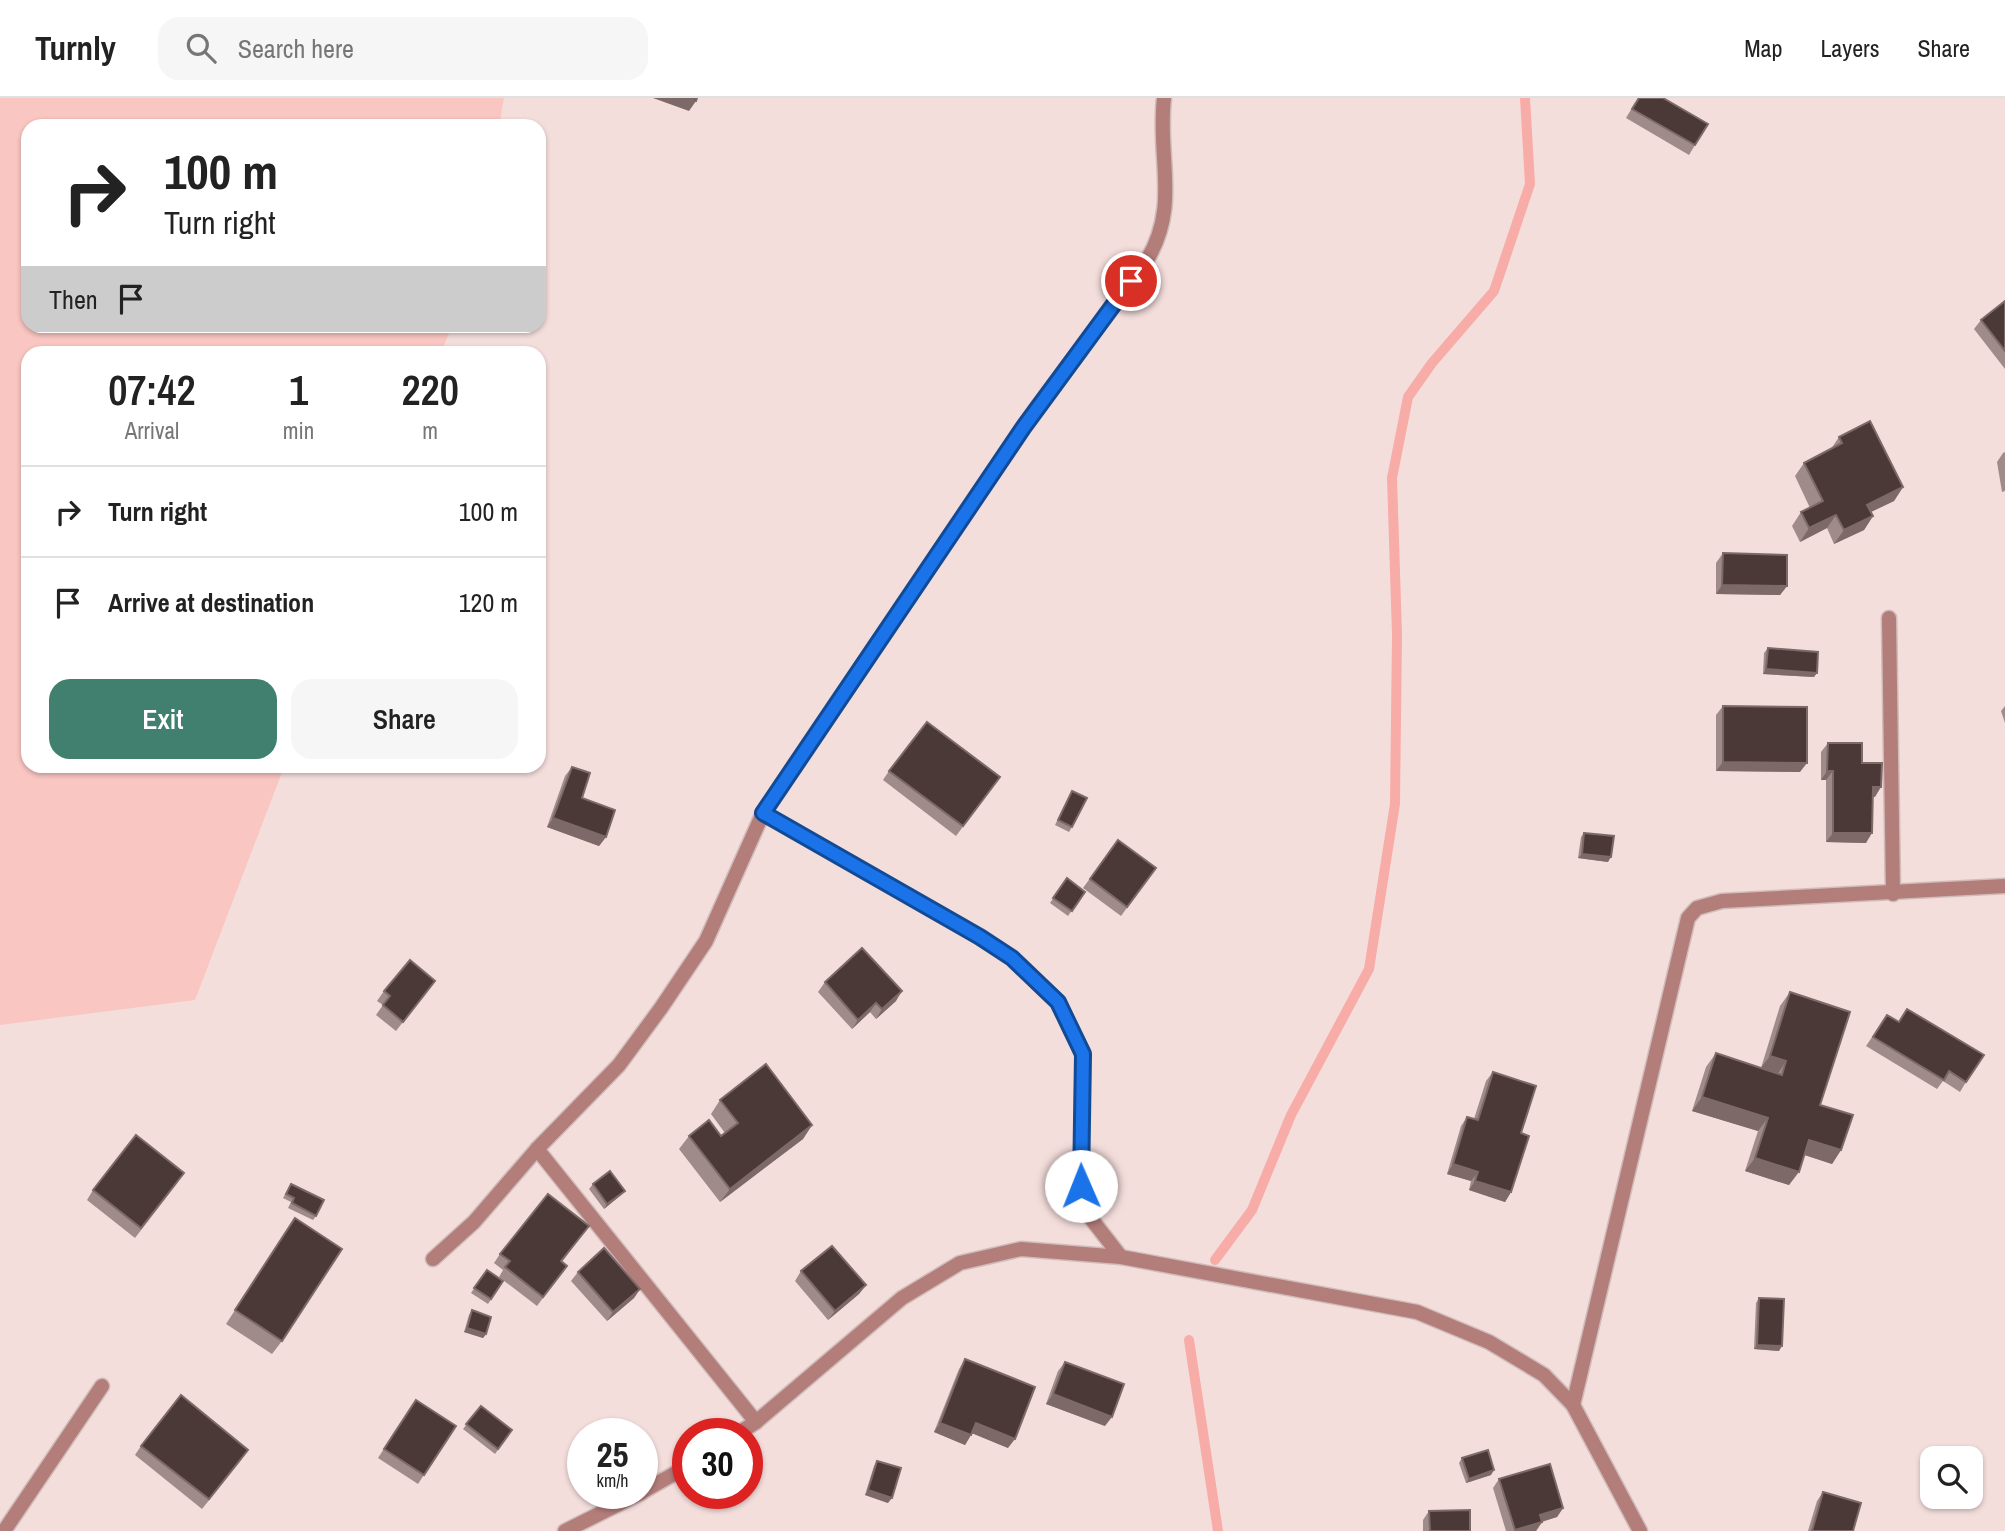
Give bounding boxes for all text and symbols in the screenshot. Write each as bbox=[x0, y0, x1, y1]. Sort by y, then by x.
search box bbox=[158, 17, 648, 80]
text: Turnly bbox=[35, 26, 116, 70]
icon: search bbox=[182, 29, 220, 67]
text: Search here bbox=[238, 31, 354, 66]
text: Map bbox=[1744, 32, 1782, 64]
text: Layers bbox=[1820, 32, 1879, 64]
text: Share bbox=[1917, 32, 1970, 64]
text: 100 m bbox=[164, 138, 278, 204]
icon: right bbox=[49, 147, 140, 238]
text: Turn right bbox=[164, 201, 276, 244]
pin bbox=[1101, 251, 1161, 311]
icon: arrive bbox=[1112, 262, 1150, 300]
icon: arrive bbox=[112, 280, 150, 318]
text: Then bbox=[49, 282, 98, 317]
text: 07:42 bbox=[108, 362, 196, 418]
text: 1 bbox=[289, 362, 308, 418]
text: 220 bbox=[401, 362, 459, 418]
text: Arrival bbox=[125, 415, 179, 446]
text: min bbox=[283, 415, 314, 446]
text: m bbox=[422, 415, 438, 446]
icon: right bbox=[49, 493, 87, 531]
text: Turn right bbox=[108, 494, 207, 529]
text: 100 m bbox=[459, 494, 518, 529]
icon: arrive bbox=[49, 584, 87, 622]
text: Arrive at destination bbox=[108, 585, 314, 620]
text: 120 m bbox=[459, 585, 518, 620]
button: Exit bbox=[49, 679, 277, 759]
button: Share bbox=[291, 679, 518, 759]
position arrow bbox=[1044, 1149, 1118, 1223]
speed limit sign: 30 bbox=[672, 1418, 763, 1509]
text: 25 bbox=[597, 1431, 628, 1478]
map controls bbox=[1920, 1446, 1983, 1509]
button: search bbox=[1920, 1446, 1983, 1509]
text: km/h bbox=[597, 1468, 629, 1493]

